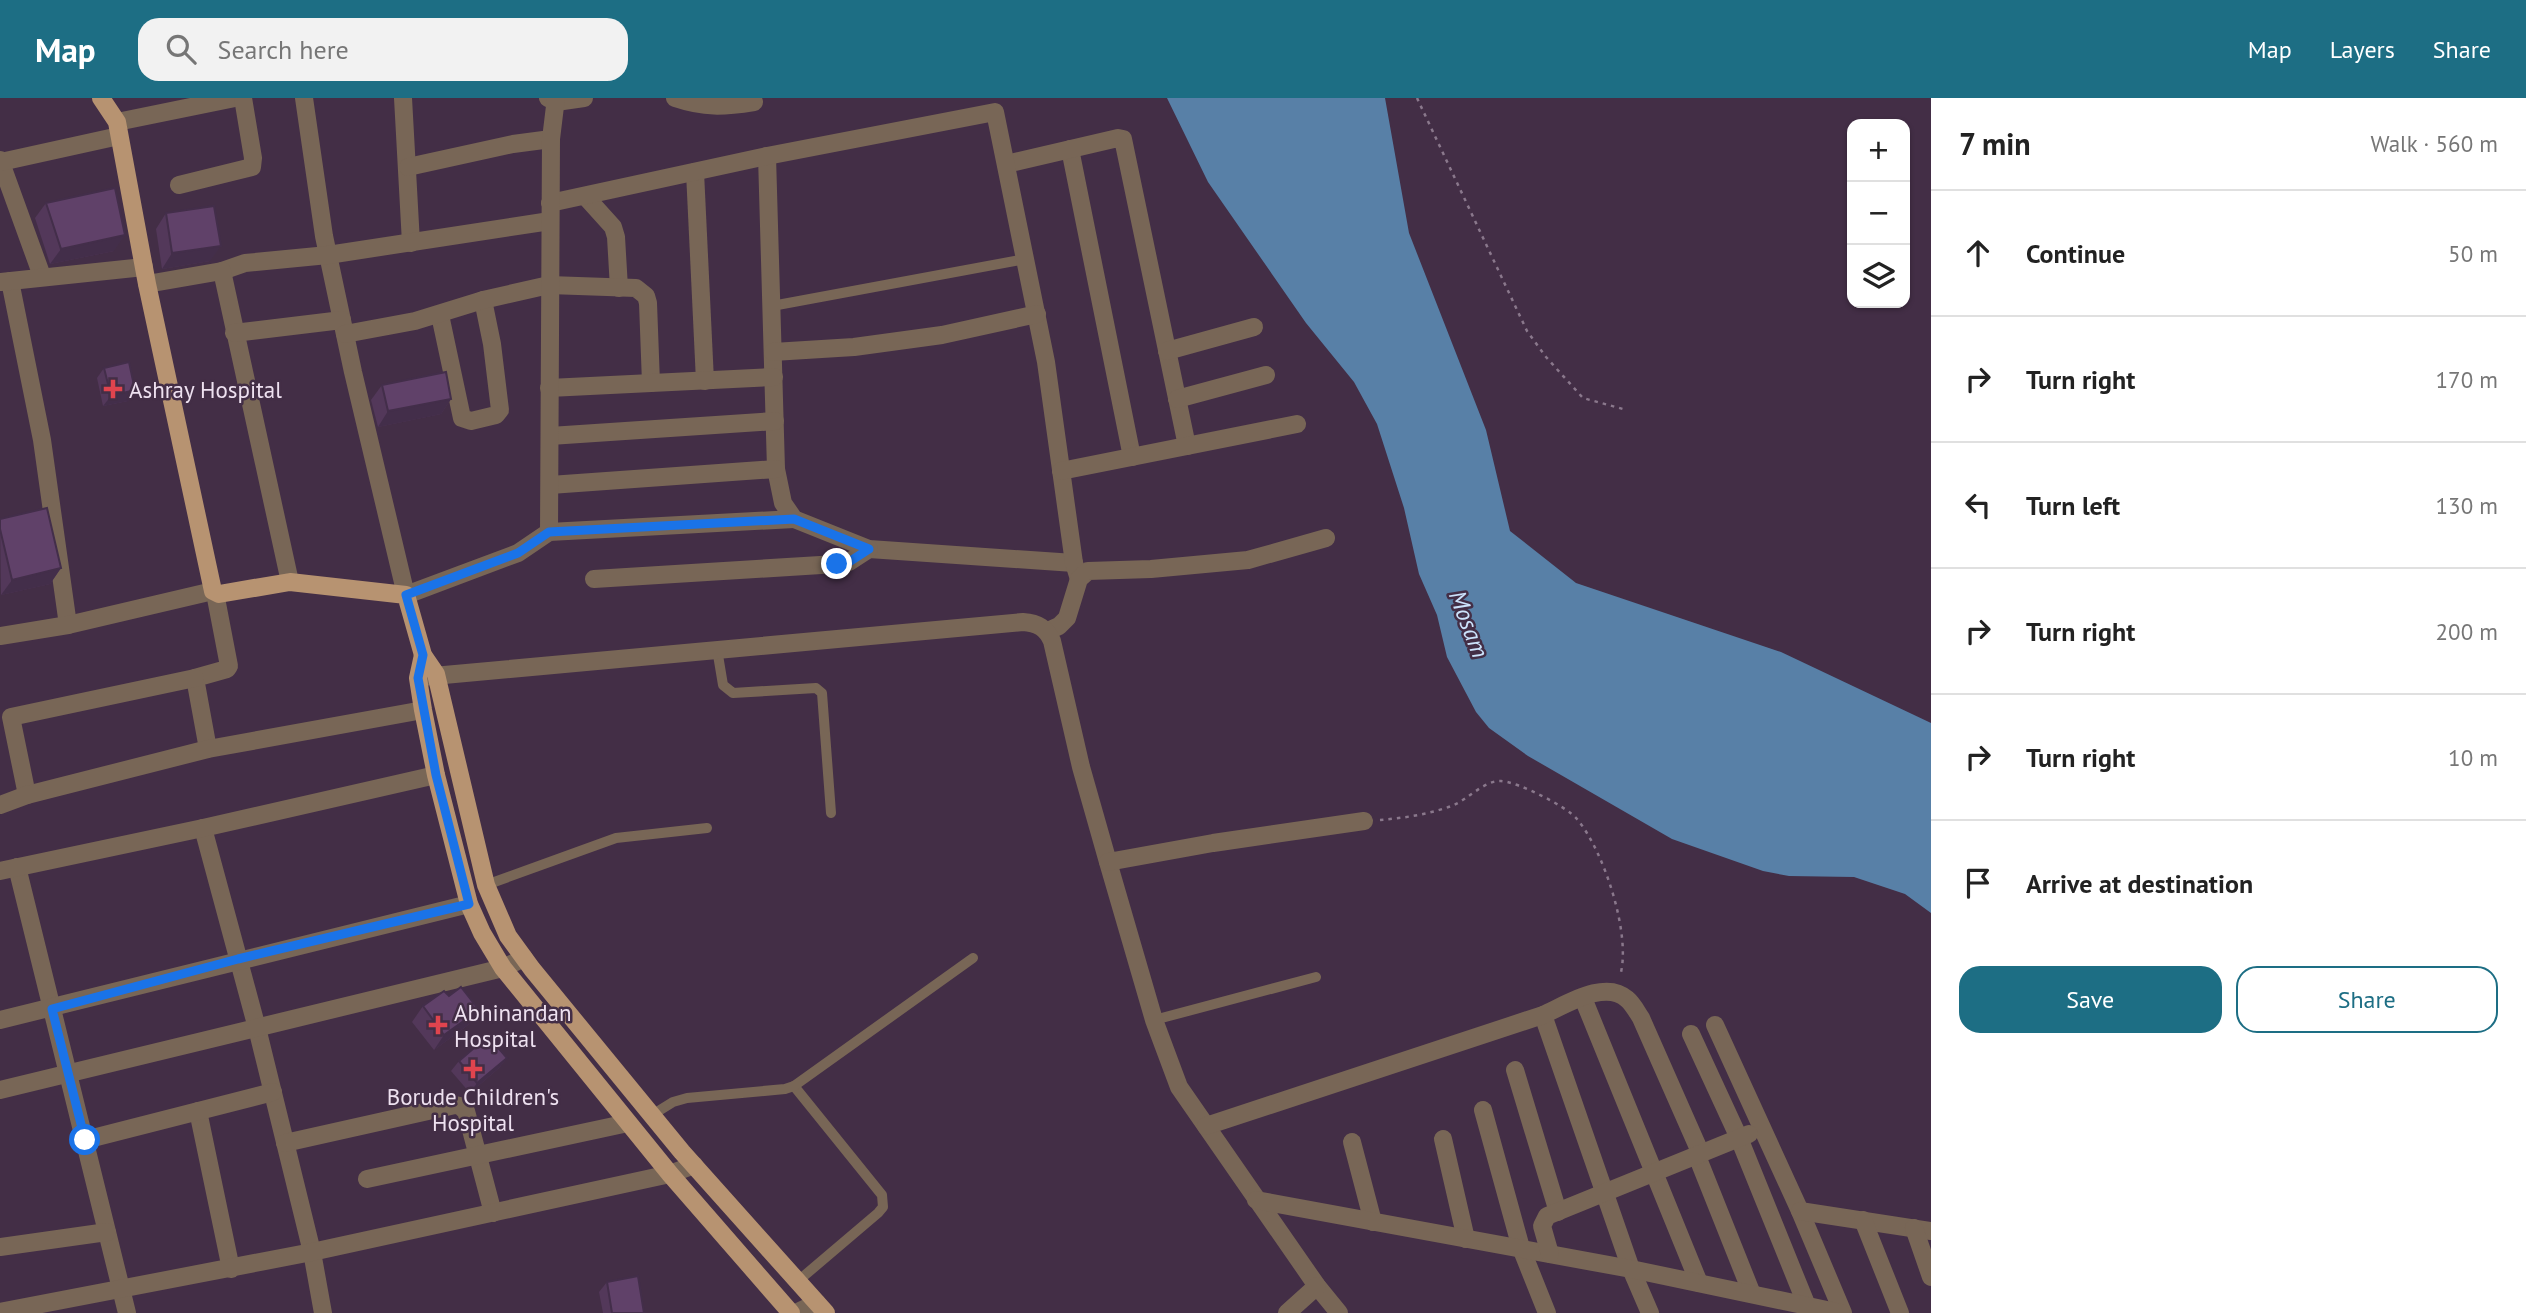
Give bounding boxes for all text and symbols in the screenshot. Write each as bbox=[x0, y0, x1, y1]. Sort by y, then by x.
search box bbox=[138, 18, 628, 81]
text: Map bbox=[35, 28, 96, 71]
icon: search bbox=[162, 30, 200, 68]
text: Search here bbox=[218, 33, 349, 66]
text: Map bbox=[2248, 34, 2292, 65]
text: Layers bbox=[2330, 34, 2395, 65]
text: Share bbox=[2433, 34, 2491, 65]
map controls bbox=[1847, 119, 1910, 308]
button: + bbox=[1847, 119, 1910, 182]
text: 7 min bbox=[1959, 124, 2031, 163]
text: Walk · 560 m bbox=[2371, 129, 2498, 158]
button: − bbox=[1847, 182, 1910, 245]
icon: ahead bbox=[1959, 234, 1997, 272]
text: Continue bbox=[2026, 237, 2125, 270]
text: 50 m bbox=[2448, 239, 2498, 268]
button: layers bbox=[1847, 245, 1910, 308]
icon: right bbox=[1959, 360, 1997, 398]
text: Turn right bbox=[2026, 363, 2135, 396]
text: 170 m bbox=[2436, 365, 2498, 394]
place label: Ashray Hospital bbox=[129, 375, 282, 404]
marker: Ashray Hospital bbox=[103, 379, 123, 399]
icon: left bbox=[1959, 486, 1997, 524]
text: Turn left bbox=[2026, 489, 2120, 522]
text: 130 m bbox=[2436, 491, 2498, 520]
route end bbox=[821, 548, 852, 579]
water label: Mosam bbox=[1442, 586, 1496, 662]
icon: right bbox=[1959, 612, 1997, 650]
text: Turn right bbox=[2026, 615, 2135, 648]
text: 200 m bbox=[2436, 617, 2498, 646]
icon: right bbox=[1959, 738, 1997, 776]
text: Turn right bbox=[2026, 741, 2135, 774]
text: 10 m bbox=[2448, 743, 2498, 772]
icon: arrive bbox=[1959, 864, 1997, 902]
text: Arrive at destination bbox=[2026, 867, 2253, 900]
button: Save bbox=[1959, 966, 2222, 1033]
button: Share bbox=[2236, 966, 2498, 1033]
place label: Abhinandan Hospital bbox=[454, 998, 572, 1053]
marker: Abhinandan Hospital bbox=[428, 1015, 448, 1035]
marker: Borude Children's Hospital bbox=[463, 1059, 483, 1079]
place label: Borude Children's Hospital bbox=[387, 1082, 559, 1137]
route start bbox=[69, 1124, 100, 1155]

